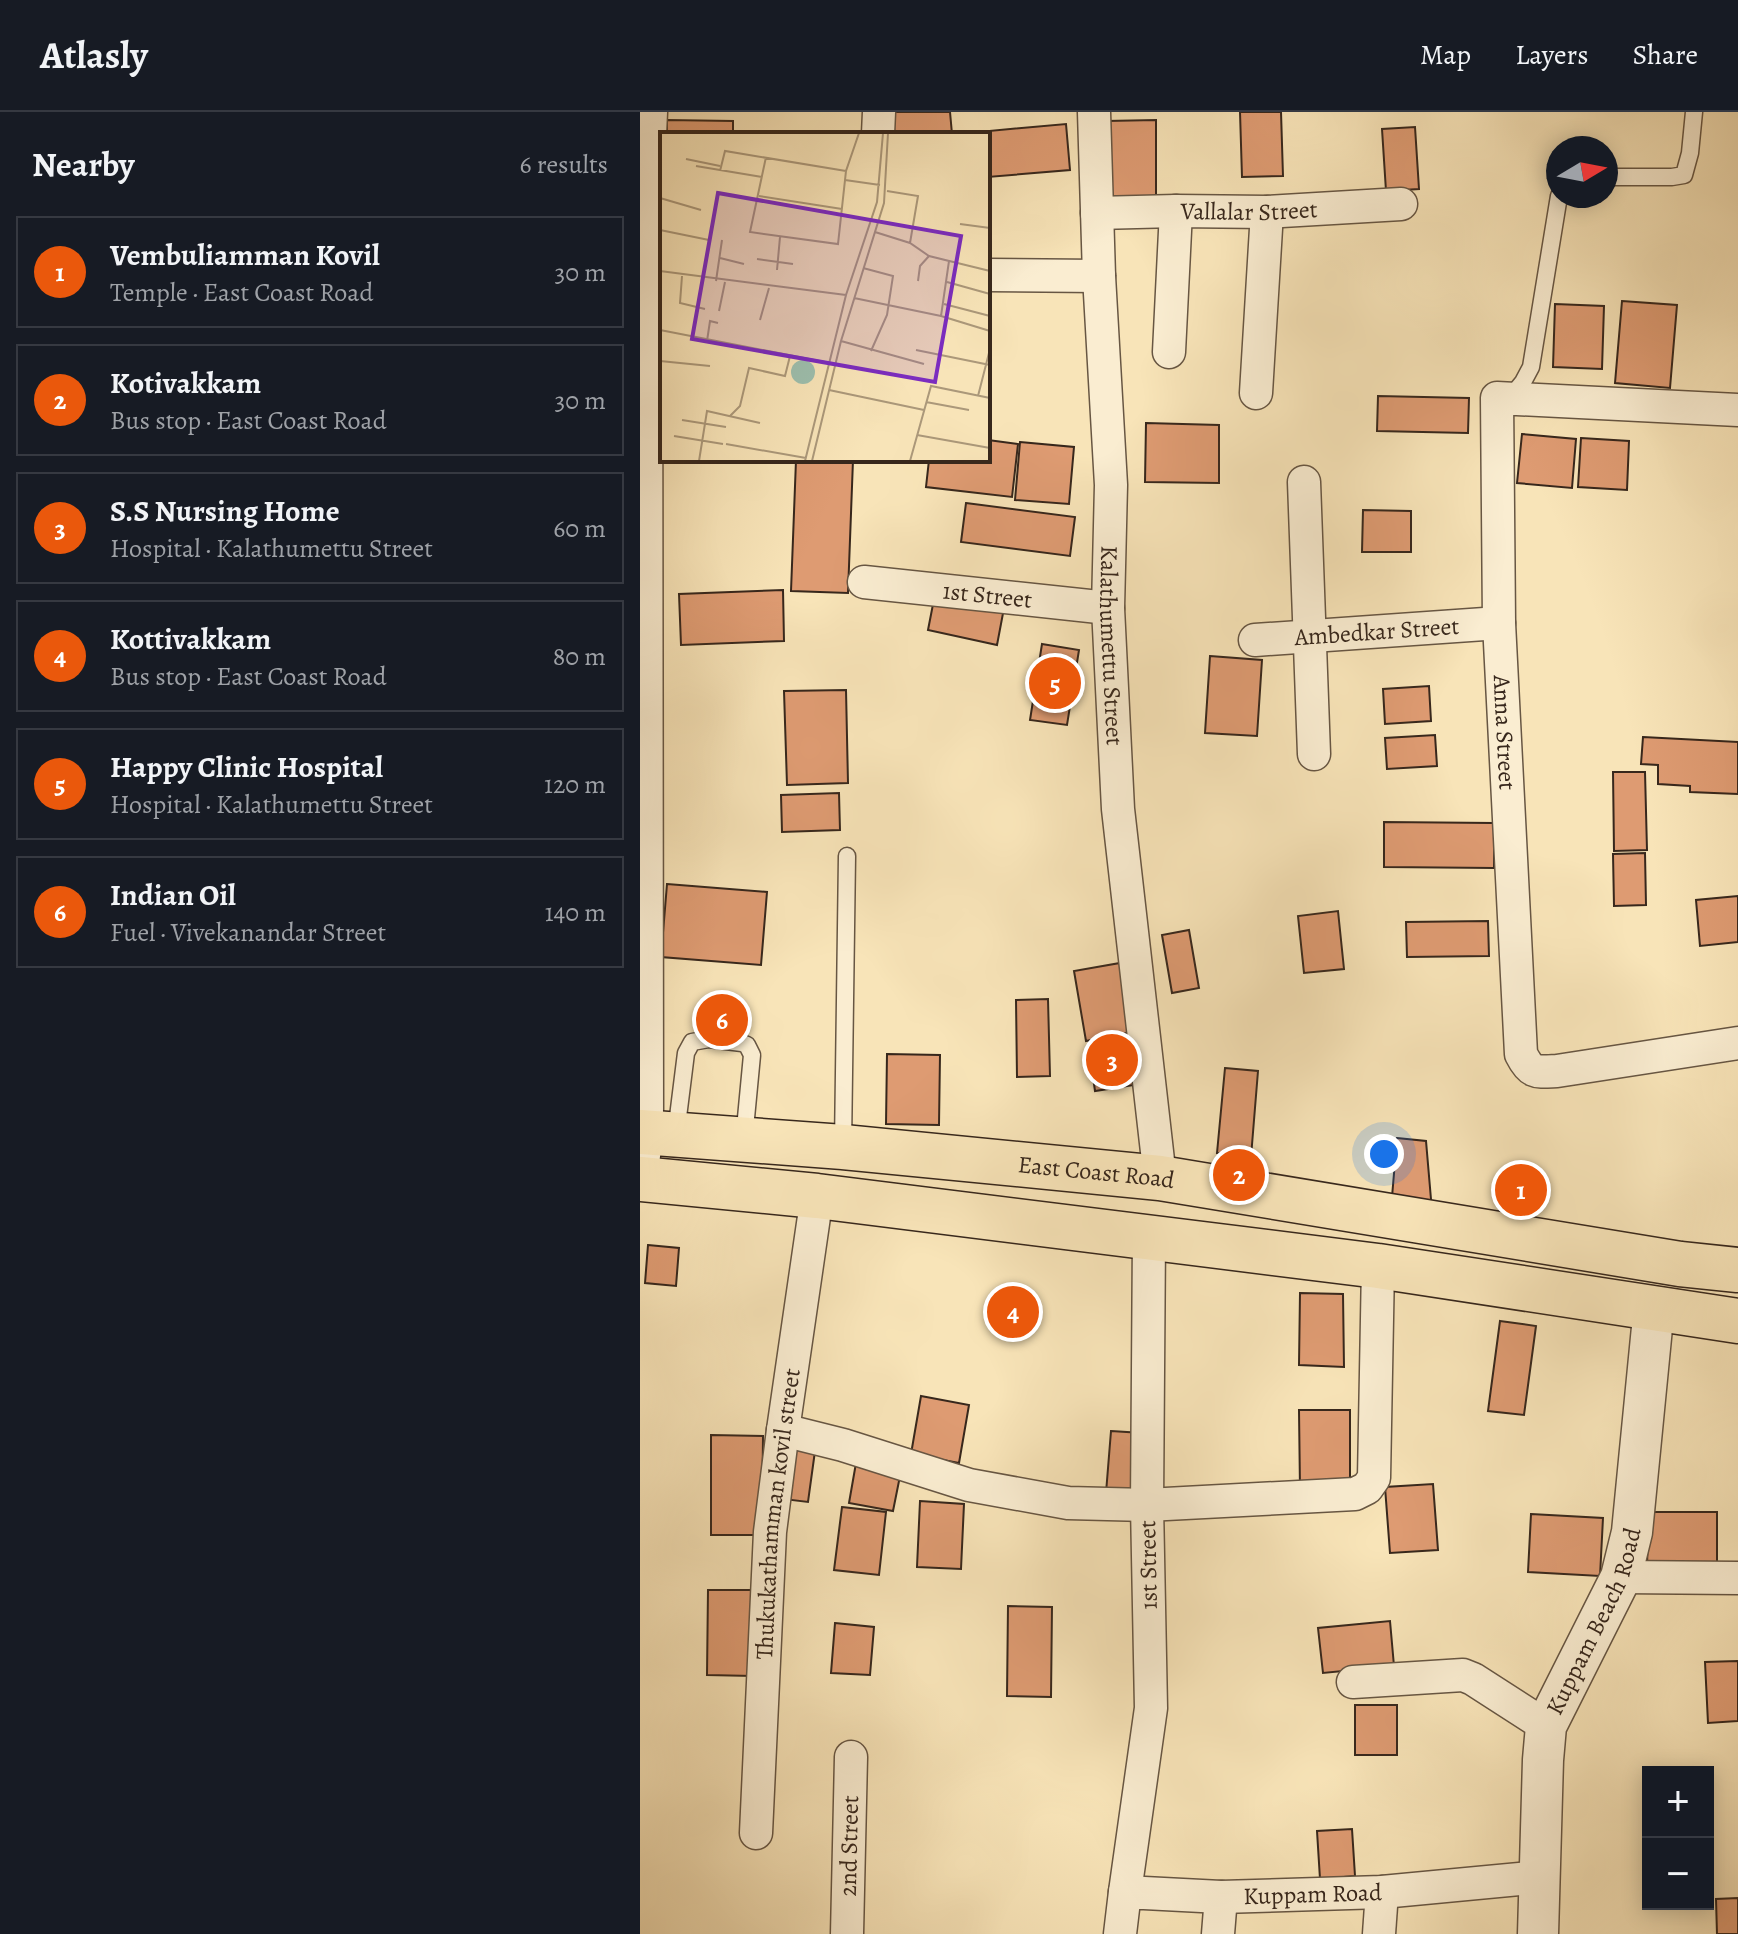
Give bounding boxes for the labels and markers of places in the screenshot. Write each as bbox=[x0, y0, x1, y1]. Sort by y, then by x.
pin: 5 bbox=[1029, 653, 1081, 713]
pin: 6 bbox=[696, 990, 748, 1050]
pin: 3 bbox=[1086, 1030, 1138, 1090]
pin: 2 bbox=[1213, 1145, 1265, 1205]
pin: 1 bbox=[1495, 1160, 1547, 1220]
pin: 4 bbox=[987, 1282, 1039, 1342]

